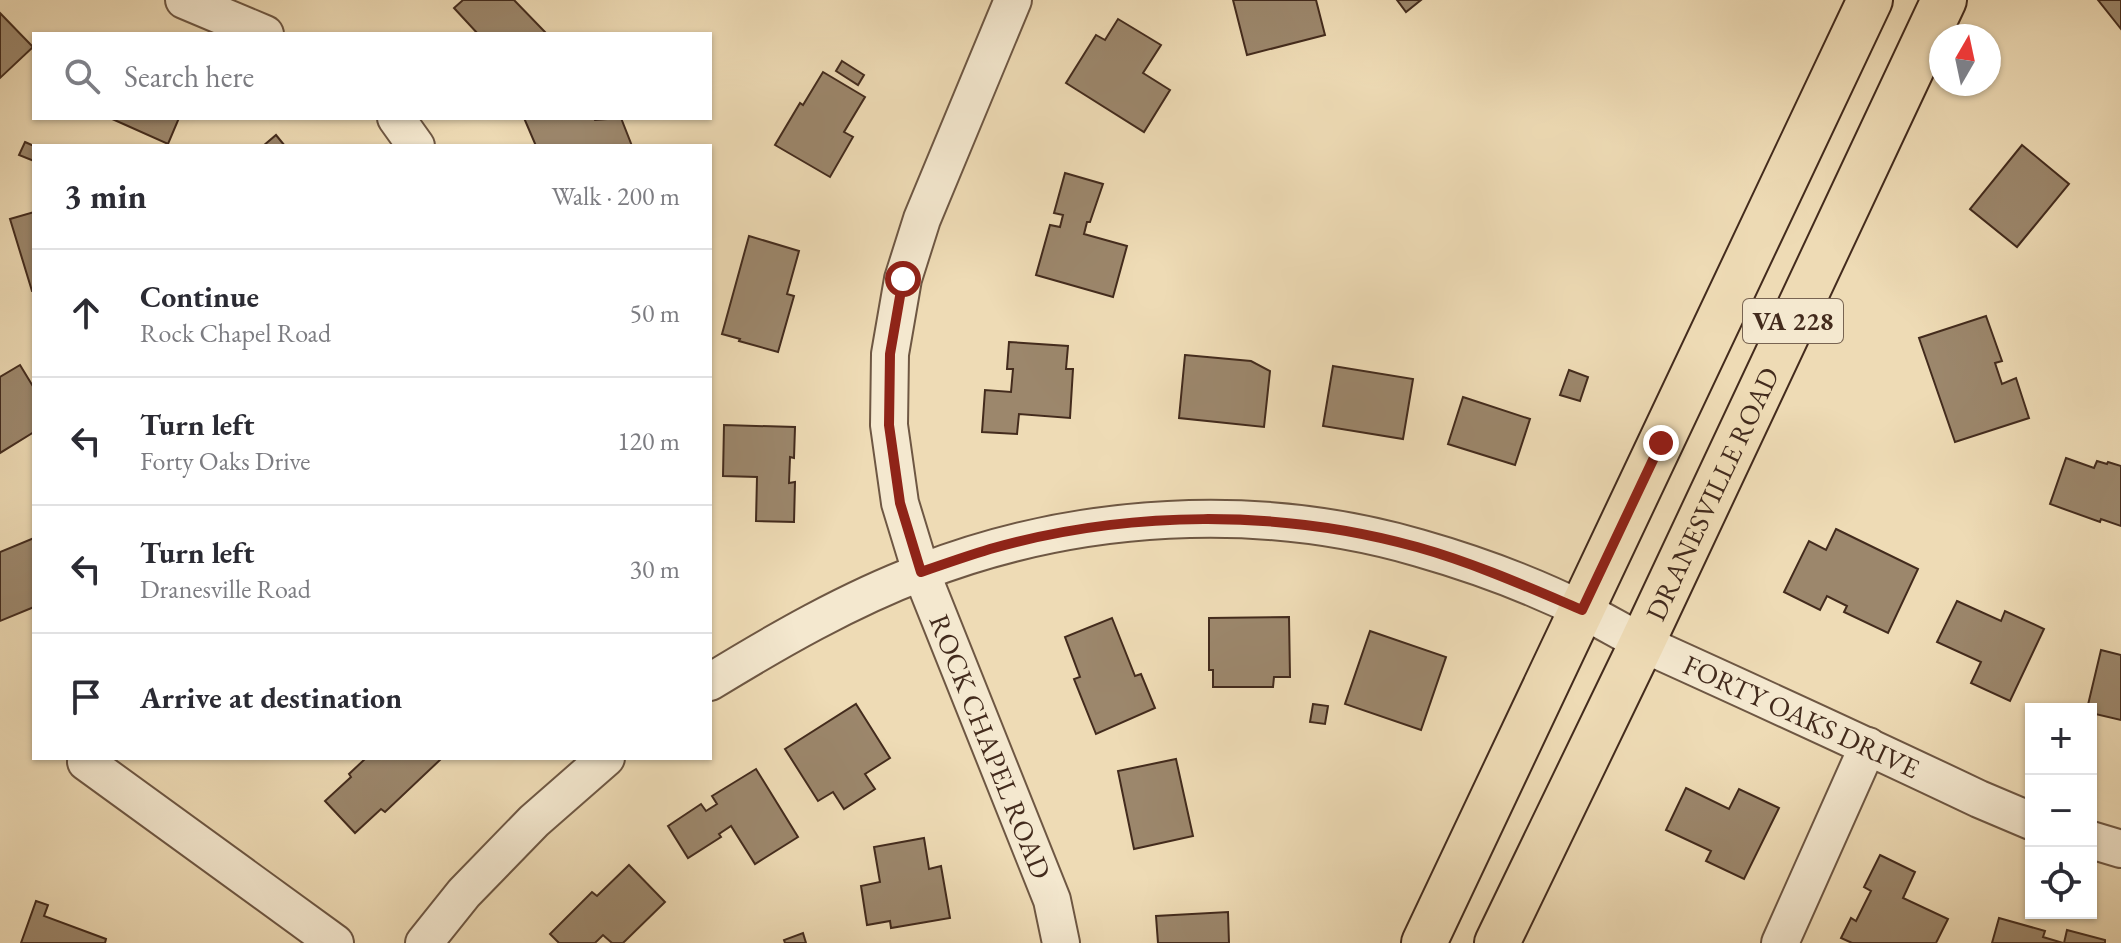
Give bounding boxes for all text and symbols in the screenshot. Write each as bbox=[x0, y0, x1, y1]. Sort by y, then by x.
north arrow bbox=[1929, 24, 2001, 96]
search box bbox=[32, 32, 712, 120]
icon: search bbox=[60, 54, 104, 98]
text: Search here bbox=[124, 57, 254, 96]
text: 3 min bbox=[64, 174, 147, 218]
text: Walk · 200 m bbox=[552, 179, 680, 213]
route start bbox=[885, 261, 921, 297]
text: Continue bbox=[140, 277, 259, 316]
icon: ahead bbox=[64, 291, 108, 335]
text: 50 m bbox=[630, 296, 680, 330]
road number: VA 228 bbox=[1743, 299, 1843, 343]
text: Rock Chapel Road bbox=[140, 316, 331, 350]
street label: DRANESVILLE ROAD bbox=[1637, 361, 1787, 626]
text: Turn left bbox=[140, 405, 254, 444]
icon: left bbox=[64, 419, 108, 463]
text: 120 m bbox=[617, 424, 680, 458]
route end bbox=[1643, 425, 1679, 461]
text: Forty Oaks Drive bbox=[140, 444, 310, 478]
text: Turn left bbox=[140, 533, 254, 572]
icon: left bbox=[64, 547, 108, 591]
text: 30 m bbox=[630, 552, 680, 586]
text: Dranesville Road bbox=[140, 572, 311, 606]
street label: ROCK CHAPEL ROAD bbox=[922, 609, 1060, 884]
street label: FORTY OAKS DRIVE bbox=[1678, 646, 1926, 786]
icon: arrive bbox=[64, 675, 108, 719]
text: Arrive at destination bbox=[140, 678, 402, 717]
map controls bbox=[2025, 703, 2097, 919]
button: + bbox=[2025, 703, 2097, 775]
button: − bbox=[2025, 775, 2097, 847]
button: locate bbox=[2025, 847, 2097, 919]

